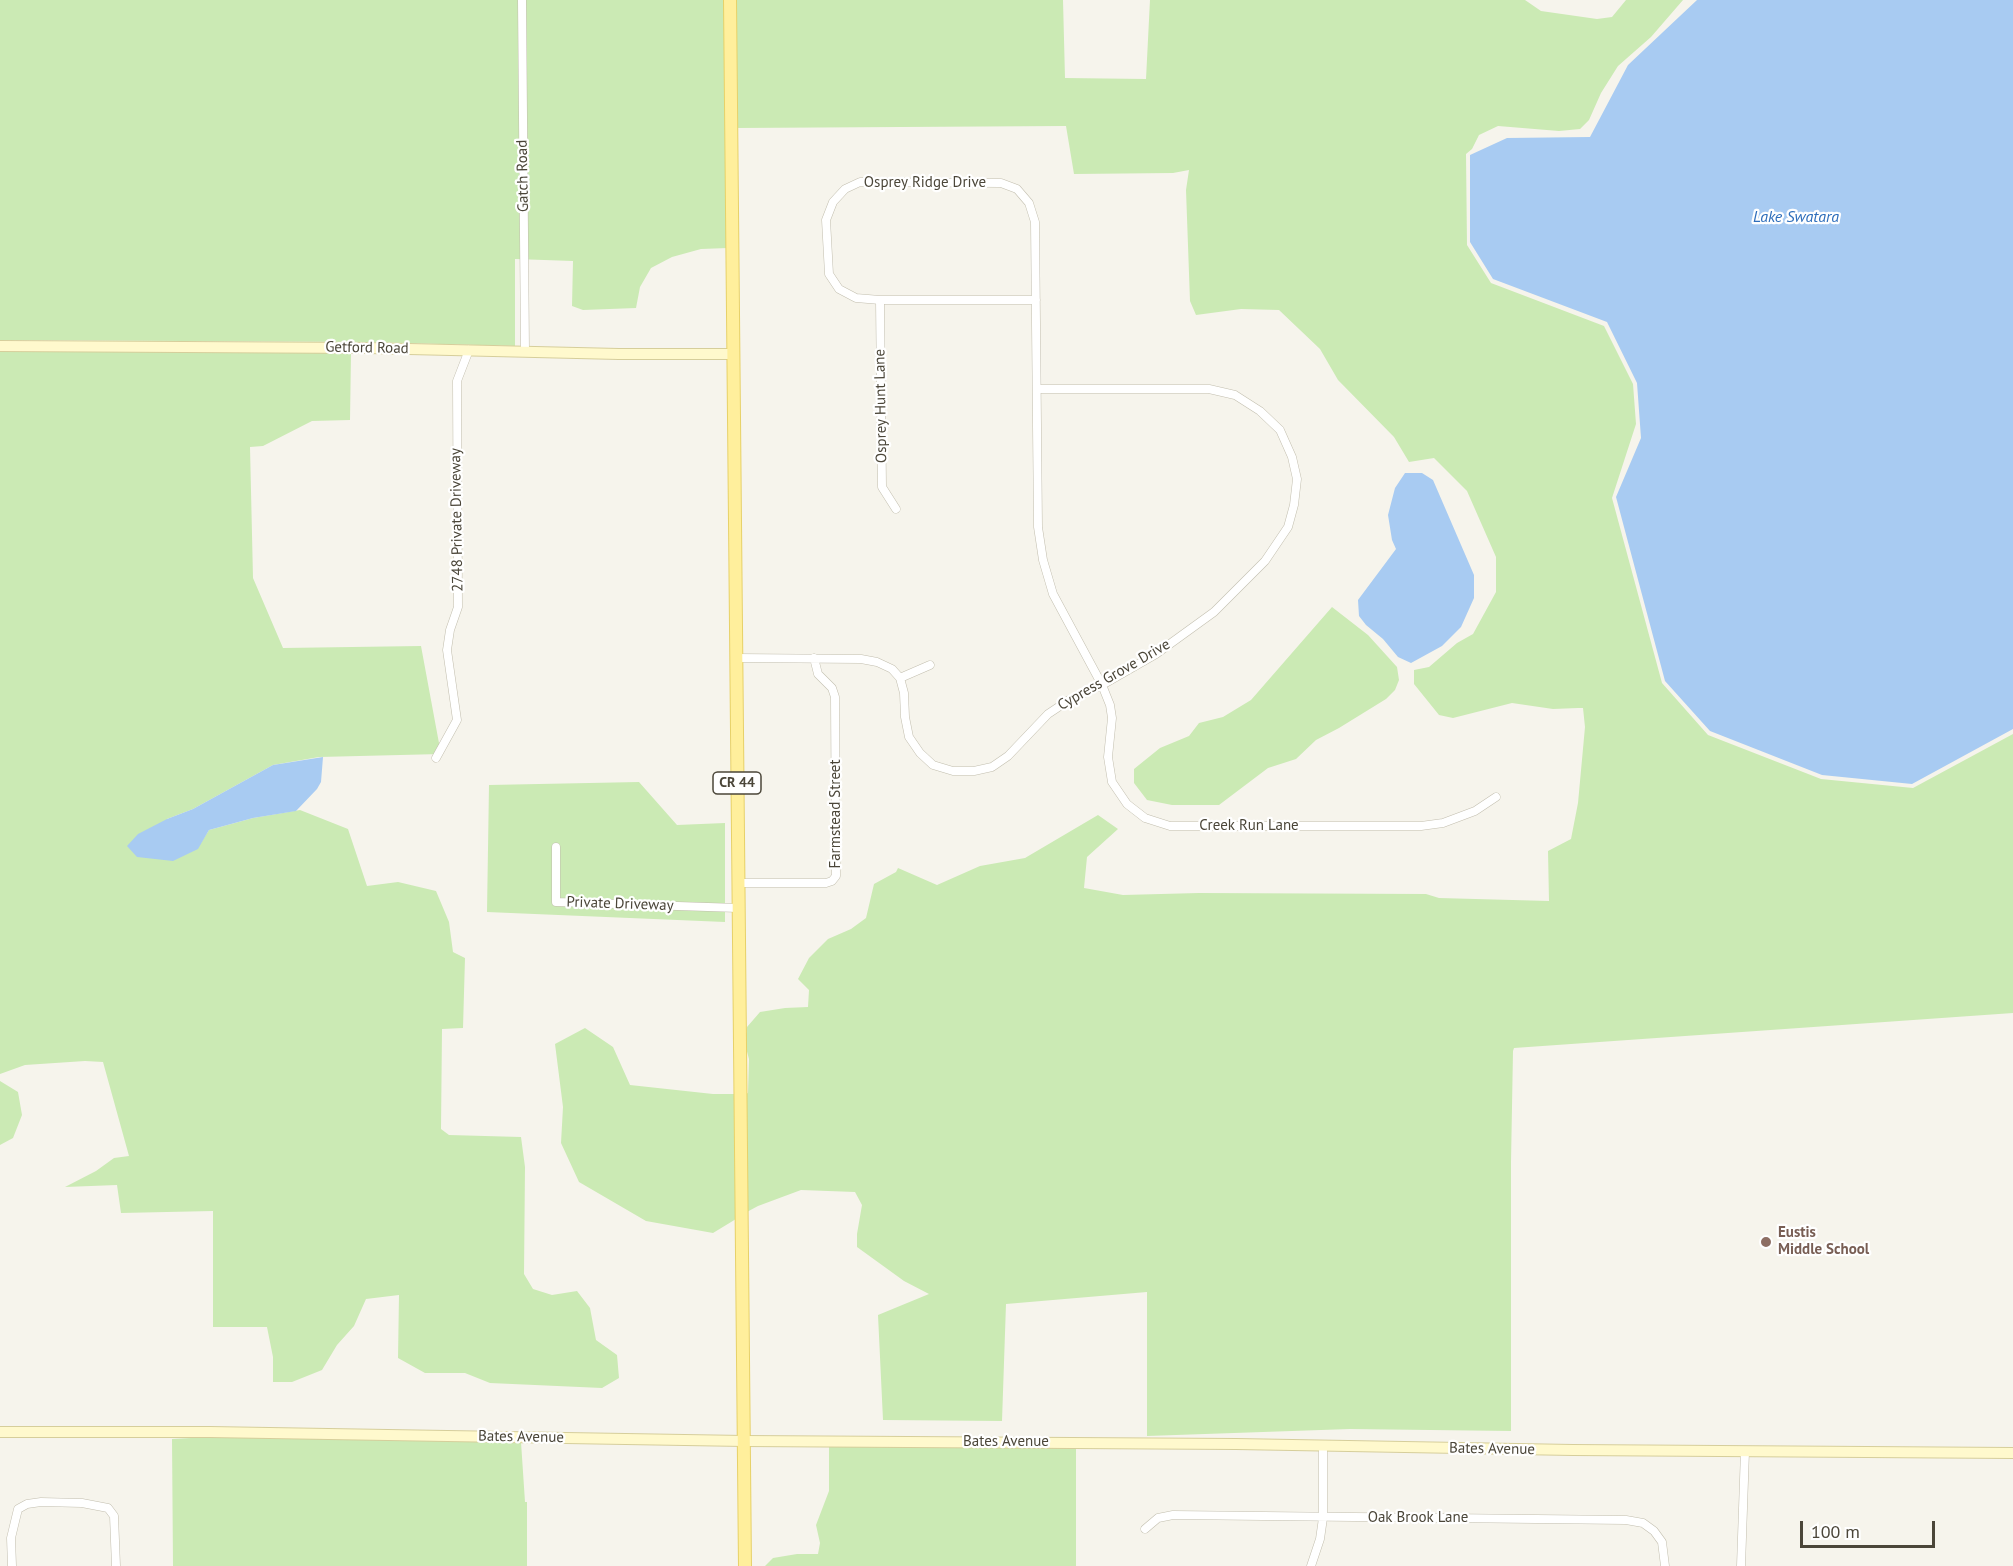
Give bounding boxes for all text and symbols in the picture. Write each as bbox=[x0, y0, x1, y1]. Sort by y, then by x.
street label: Gatch Road bbox=[513, 140, 533, 212]
street label: Osprey Ridge Drive bbox=[864, 174, 986, 192]
water label: Lake Swatara bbox=[1753, 207, 1839, 227]
street label: Getford Road bbox=[325, 338, 409, 358]
street label: Osprey Hunt Lane bbox=[871, 349, 891, 463]
street label: 2748 Private Driveway bbox=[447, 448, 467, 592]
street label: Cypress Grove Drive bbox=[1055, 635, 1173, 715]
street label: Farmstead Street bbox=[827, 759, 845, 869]
road number: CR 44 bbox=[713, 772, 761, 794]
street label: Creek Run Lane bbox=[1199, 817, 1299, 835]
street label: Private Driveway bbox=[566, 893, 674, 915]
place label: Eustis Middle School bbox=[1778, 1224, 1869, 1259]
marker: Eustis Middle School bbox=[1759, 1235, 1773, 1249]
street label: Bates Avenue bbox=[478, 1427, 564, 1447]
street label: Bates Avenue bbox=[963, 1433, 1049, 1451]
street label: Bates Avenue bbox=[1449, 1439, 1535, 1459]
street label: Oak Brook Lane bbox=[1368, 1509, 1468, 1527]
scale bar bbox=[1803, 1509, 1938, 1547]
text: 100 m bbox=[1811, 1520, 1860, 1543]

